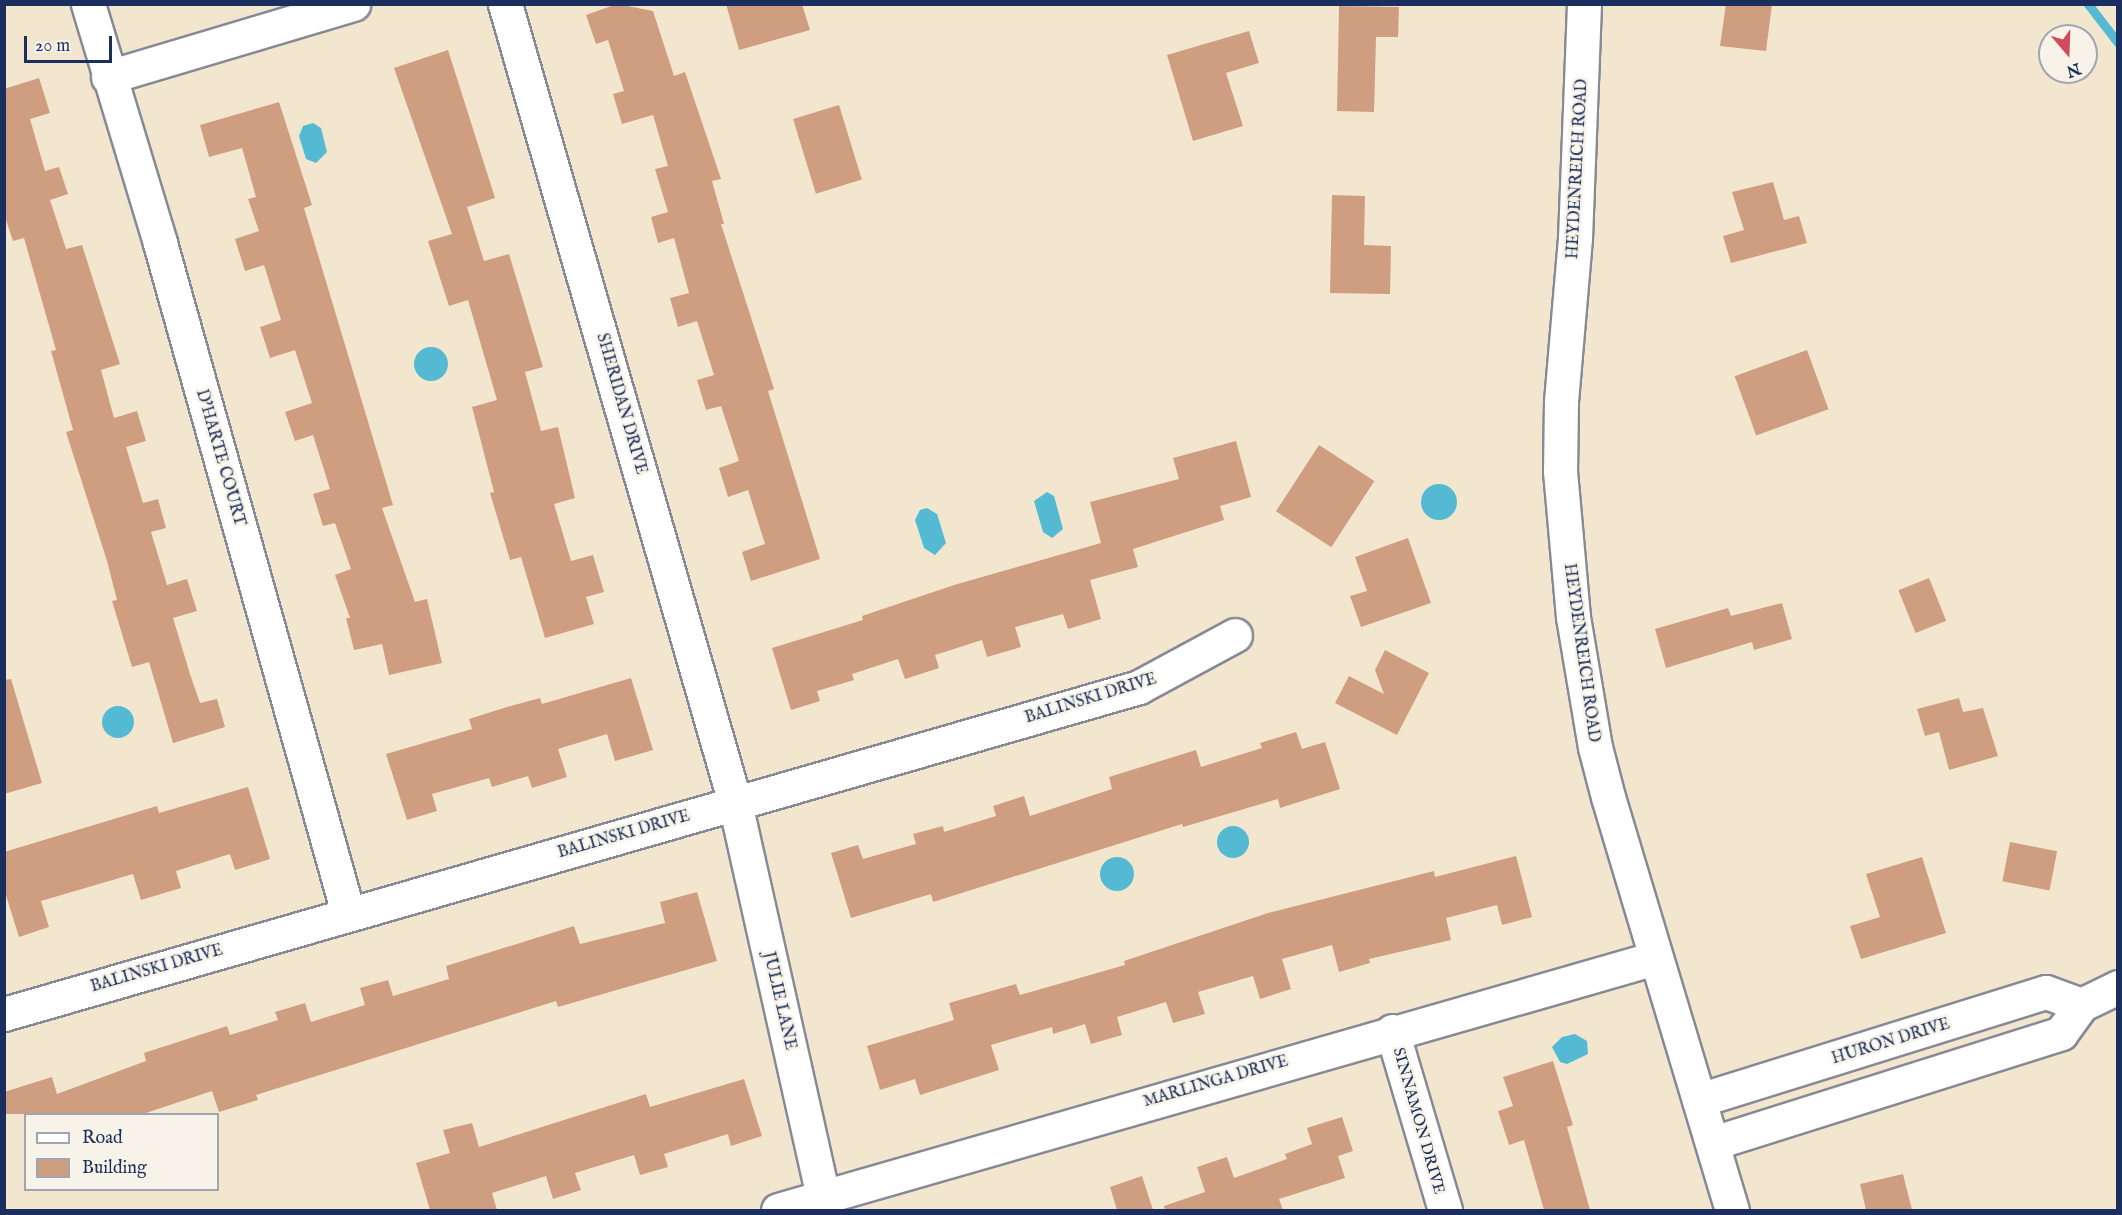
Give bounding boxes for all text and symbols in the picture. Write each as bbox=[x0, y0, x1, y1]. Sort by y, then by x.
scale bar bbox=[27, 24, 116, 62]
north arrow bbox=[2038, 24, 2098, 84]
text: 20 m bbox=[35, 35, 70, 58]
text: N bbox=[2063, 57, 2083, 81]
street label: HEYDENREICH ROAD bbox=[1564, 78, 1592, 260]
street label: SHERIDAN DRIVE bbox=[592, 331, 650, 477]
street label: D'HARTE COURT bbox=[191, 387, 249, 529]
street label: HEYDENREICH ROAD bbox=[1559, 562, 1603, 744]
street label: BALINSKI DRIVE bbox=[1023, 670, 1159, 728]
street label: BALINSKI DRIVE bbox=[556, 807, 692, 863]
street label: BALINSKI DRIVE bbox=[89, 941, 225, 997]
street label: JULIE LANE bbox=[758, 950, 800, 1052]
street label: HURON DRIVE bbox=[1830, 1015, 1952, 1069]
street label: SINNAMON DRIVE bbox=[1388, 1045, 1448, 1197]
street label: MARLINGA DRIVE bbox=[1141, 1052, 1291, 1112]
legend bbox=[24, 1113, 219, 1191]
text: Road bbox=[82, 1127, 123, 1150]
text: Building bbox=[82, 1157, 147, 1180]

